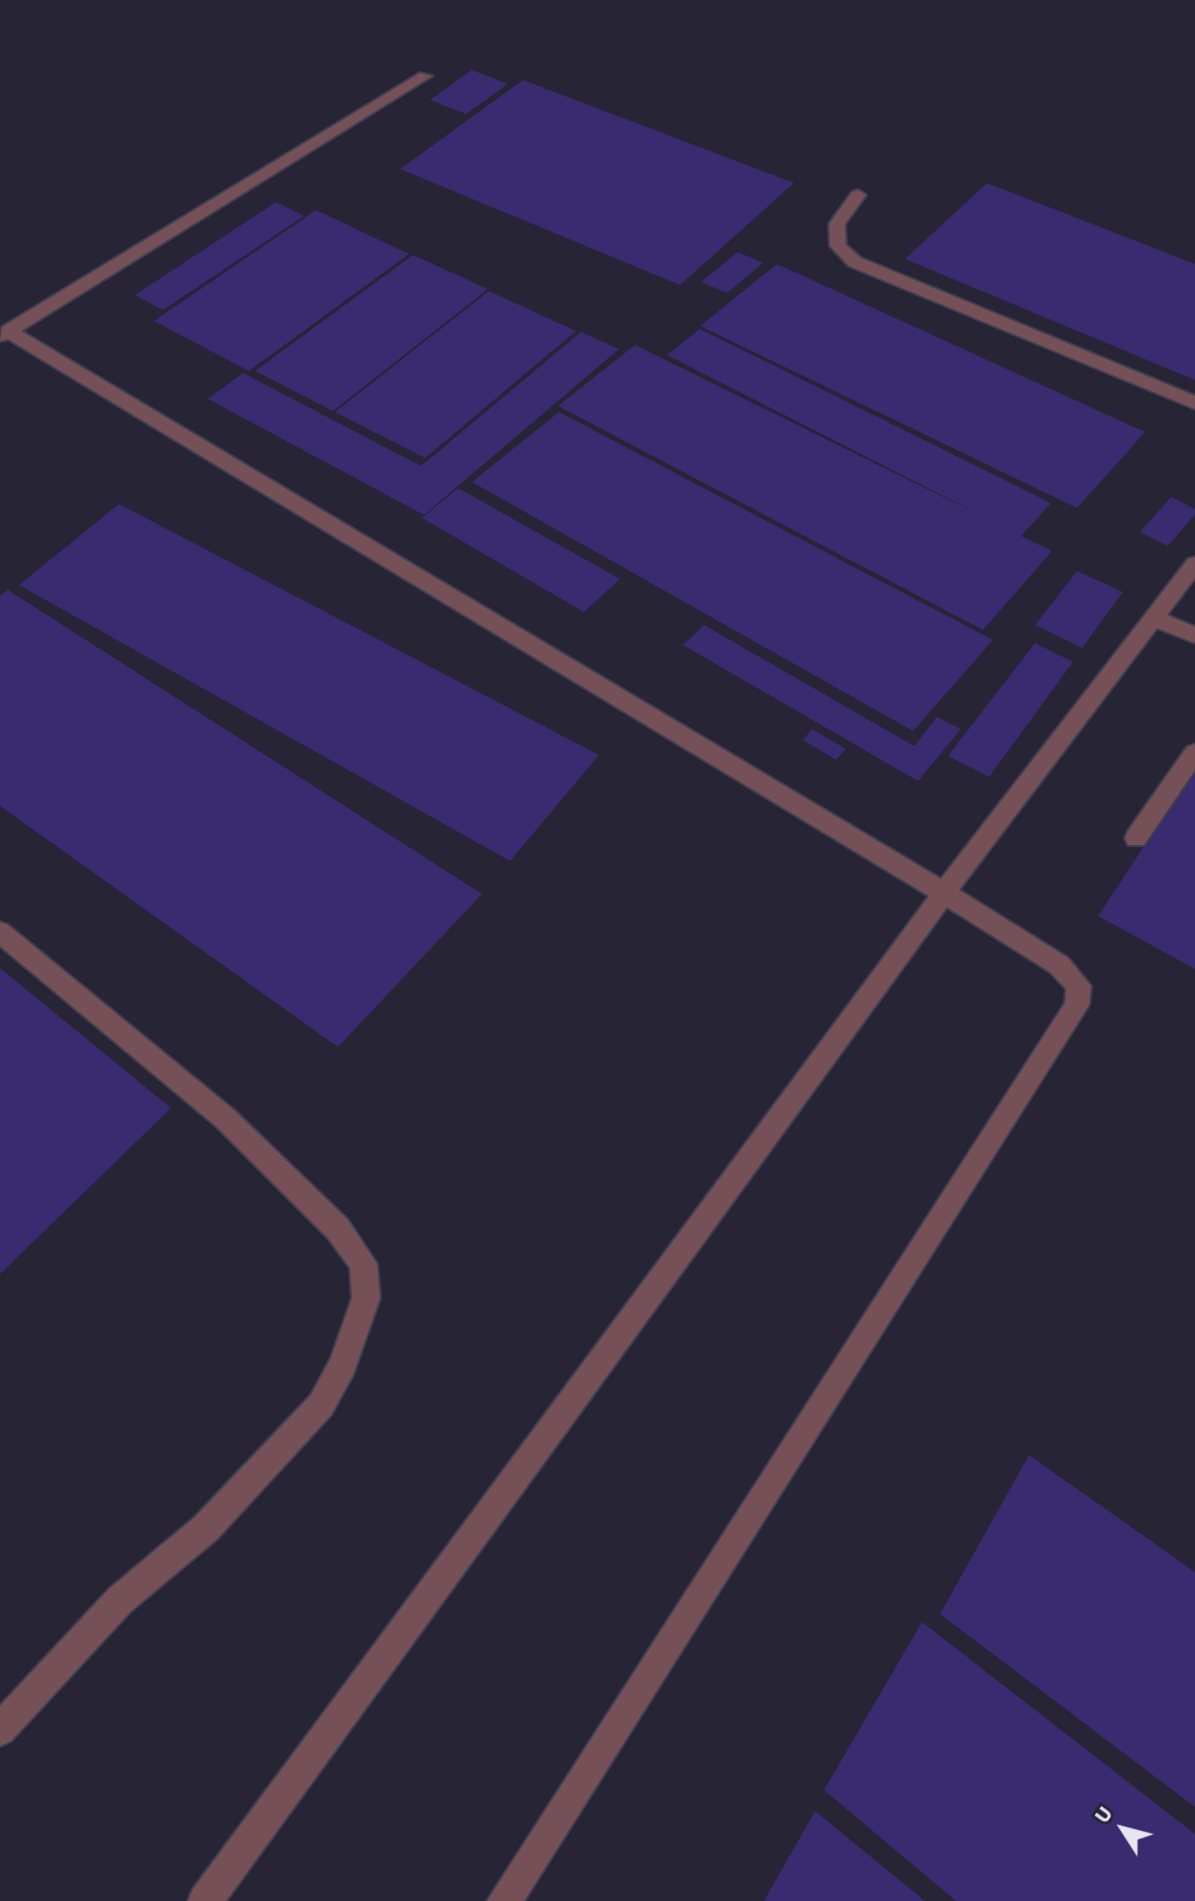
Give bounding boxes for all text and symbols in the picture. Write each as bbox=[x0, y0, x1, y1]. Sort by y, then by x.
north arrow bbox=[1083, 1789, 1163, 1869]
text: U bbox=[1086, 1800, 1121, 1830]

